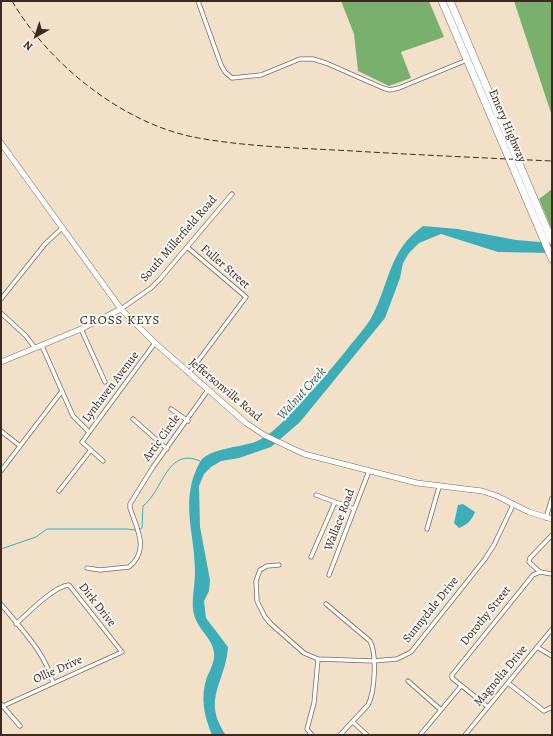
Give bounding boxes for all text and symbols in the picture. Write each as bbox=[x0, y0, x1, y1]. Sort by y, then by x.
north arrow bbox=[16, 16, 56, 56]
text: N bbox=[20, 37, 36, 54]
street label: Emery Highway bbox=[485, 87, 529, 165]
street label: South Millerfield Road bbox=[138, 193, 220, 285]
street label: Fuller Street bbox=[198, 242, 252, 292]
district label: CROSS KEYS bbox=[80, 313, 160, 329]
street label: Lynhaven Avenue bbox=[80, 349, 142, 425]
street label: Jeffersonville Road bbox=[186, 355, 264, 425]
water label: Walnut Creek bbox=[274, 364, 330, 424]
street label: Artic Circle bbox=[140, 412, 184, 464]
street label: Wallace Road bbox=[322, 487, 358, 553]
street label: Sunnydale Drive bbox=[400, 574, 462, 646]
street label: Dirk Drive bbox=[75, 580, 119, 630]
street label: Dorothy Street bbox=[458, 583, 514, 649]
street label: Magnolia Drive bbox=[471, 642, 531, 710]
street label: Ollie Drive bbox=[31, 653, 85, 687]

